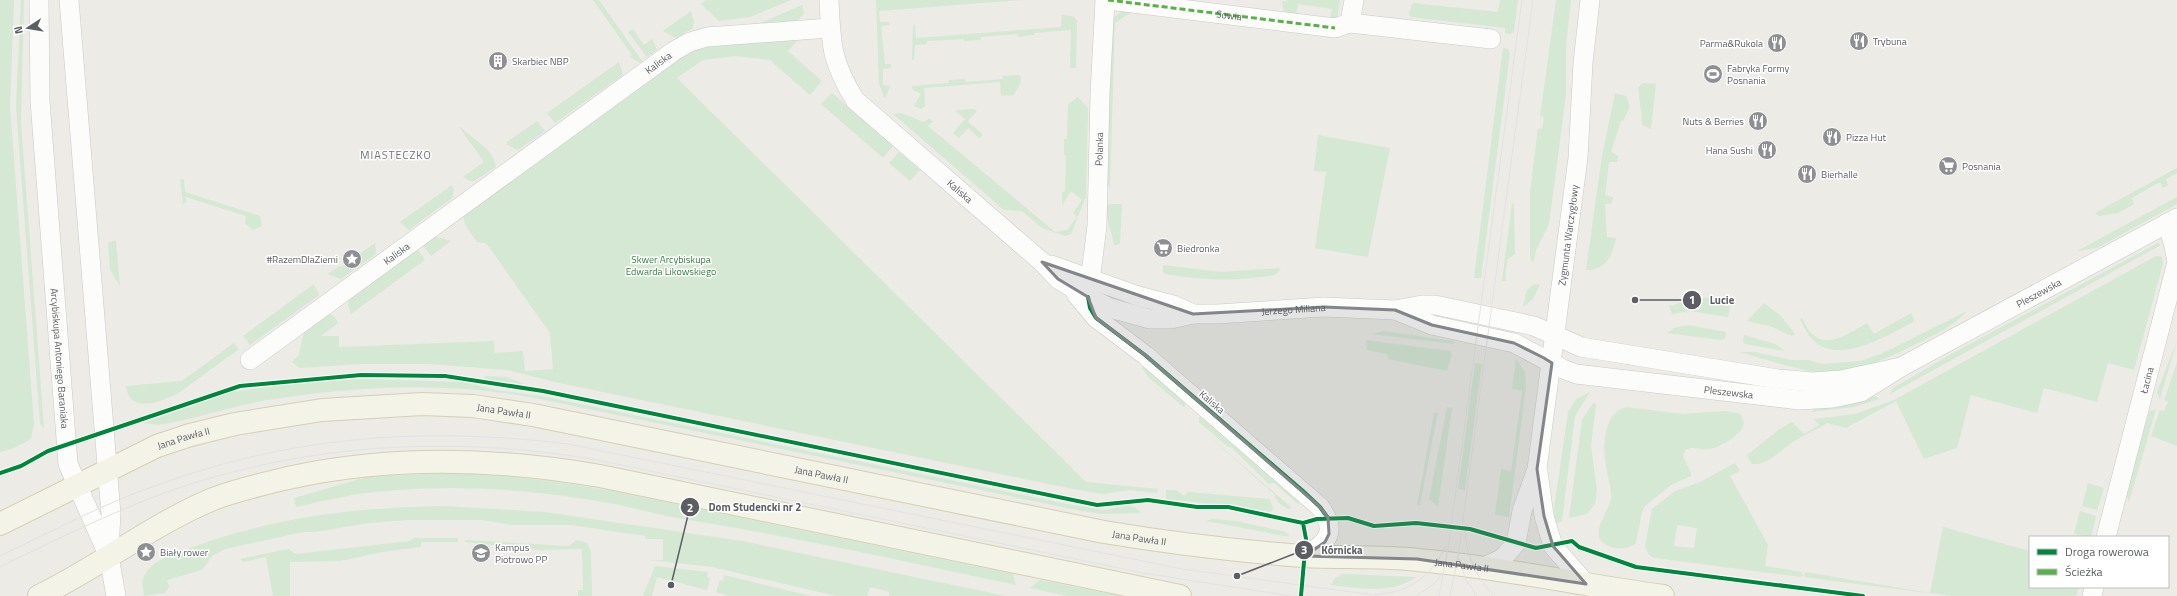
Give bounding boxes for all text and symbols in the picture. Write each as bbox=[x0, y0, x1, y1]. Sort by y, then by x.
street label: Sowia bbox=[1216, 6, 1243, 24]
north arrow bbox=[8, 8, 48, 48]
text: N bbox=[10, 25, 27, 35]
restaurant icon: Trybuna bbox=[1848, 30, 1870, 52]
restaurant icon: Parma&Rukola bbox=[1766, 32, 1788, 54]
place label: Trybuna bbox=[1873, 34, 1907, 49]
place label: Parma&Rukola bbox=[1700, 36, 1763, 51]
street label: Kaliska bbox=[642, 48, 675, 77]
building icon: Skarbiec NBP bbox=[487, 50, 509, 72]
place label: Skarbiec NBP bbox=[512, 54, 569, 69]
place label: Fabryka Formy Posnania bbox=[1727, 61, 1790, 88]
sports icon: Fabryka Formy Posnania bbox=[1702, 63, 1724, 85]
restaurant icon: Nuts & Berries bbox=[1747, 110, 1769, 132]
place label: Nuts & Berries bbox=[1682, 114, 1744, 129]
restaurant icon: Pizza Hut bbox=[1821, 126, 1843, 148]
place label: Pizza Hut bbox=[1846, 130, 1886, 145]
street label: Polanka bbox=[1091, 132, 1107, 166]
restaurant icon: Hana Sushi bbox=[1756, 139, 1778, 161]
place label: Hana Sushi bbox=[1706, 143, 1753, 158]
district label: MIASTECZKO bbox=[360, 147, 432, 163]
supermarket icon: Posnania bbox=[1937, 155, 1959, 177]
place label: Posnania bbox=[1962, 159, 2001, 174]
restaurant icon: Bierhalle bbox=[1796, 163, 1818, 185]
place label: Bierhalle bbox=[1821, 167, 1858, 182]
street label: Kaliska bbox=[944, 176, 976, 206]
street label: Zygmunta Warczygłowy bbox=[1554, 184, 1582, 286]
supermarket icon: Biedronka bbox=[1152, 237, 1174, 259]
street label: Kaliska bbox=[380, 239, 413, 268]
place label: Biedronka bbox=[1177, 241, 1219, 256]
place icon: #RazemDlaZiemi bbox=[341, 248, 363, 270]
place label: #RazemDlaZiemi bbox=[266, 252, 338, 267]
park label: Skwer Arcybiskupa Edwarda Likowskiego bbox=[626, 252, 716, 279]
street label: Pleszewska bbox=[2013, 274, 2064, 311]
street label: Arcybiskupa Antoniego Baraniaka bbox=[47, 288, 73, 429]
callout: Lucie bbox=[1682, 289, 1742, 312]
text: 1 bbox=[1689, 290, 1695, 309]
text: Lucie bbox=[1710, 292, 1735, 308]
street label: Jerzego Miliana bbox=[1261, 299, 1326, 319]
street label: Łacina bbox=[2136, 365, 2157, 396]
street label: Pleszewska bbox=[1703, 381, 1754, 402]
street label: Kaliska bbox=[1196, 387, 1228, 417]
street label: Jana Pawła II bbox=[476, 399, 532, 422]
street label: Jana Pawła II bbox=[155, 423, 211, 453]
street label: Jana Pawła II bbox=[793, 461, 850, 487]
callout: Dom Studencki nr 2 bbox=[680, 496, 809, 519]
text: 2 bbox=[687, 498, 693, 517]
text: Dom Studencki nr 2 bbox=[709, 499, 801, 515]
street label: Jana Pawła II bbox=[1111, 526, 1167, 549]
legend bbox=[2029, 536, 2169, 588]
callout: Kórnicka bbox=[1294, 538, 1371, 561]
place label: Kampus Piotrowo PP bbox=[495, 540, 547, 567]
text: 3 bbox=[1301, 540, 1307, 559]
place icon: Biały rower bbox=[135, 541, 157, 563]
school or university icon: Kampus Piotrowo PP bbox=[470, 542, 492, 564]
text: Kórnicka bbox=[1321, 542, 1363, 558]
text: Droga rowerowa bbox=[2065, 542, 2149, 561]
place label: Biały rower bbox=[160, 545, 209, 560]
street label: Jana Pawła II bbox=[1434, 554, 1490, 576]
text: Ścieżka bbox=[2065, 562, 2103, 581]

